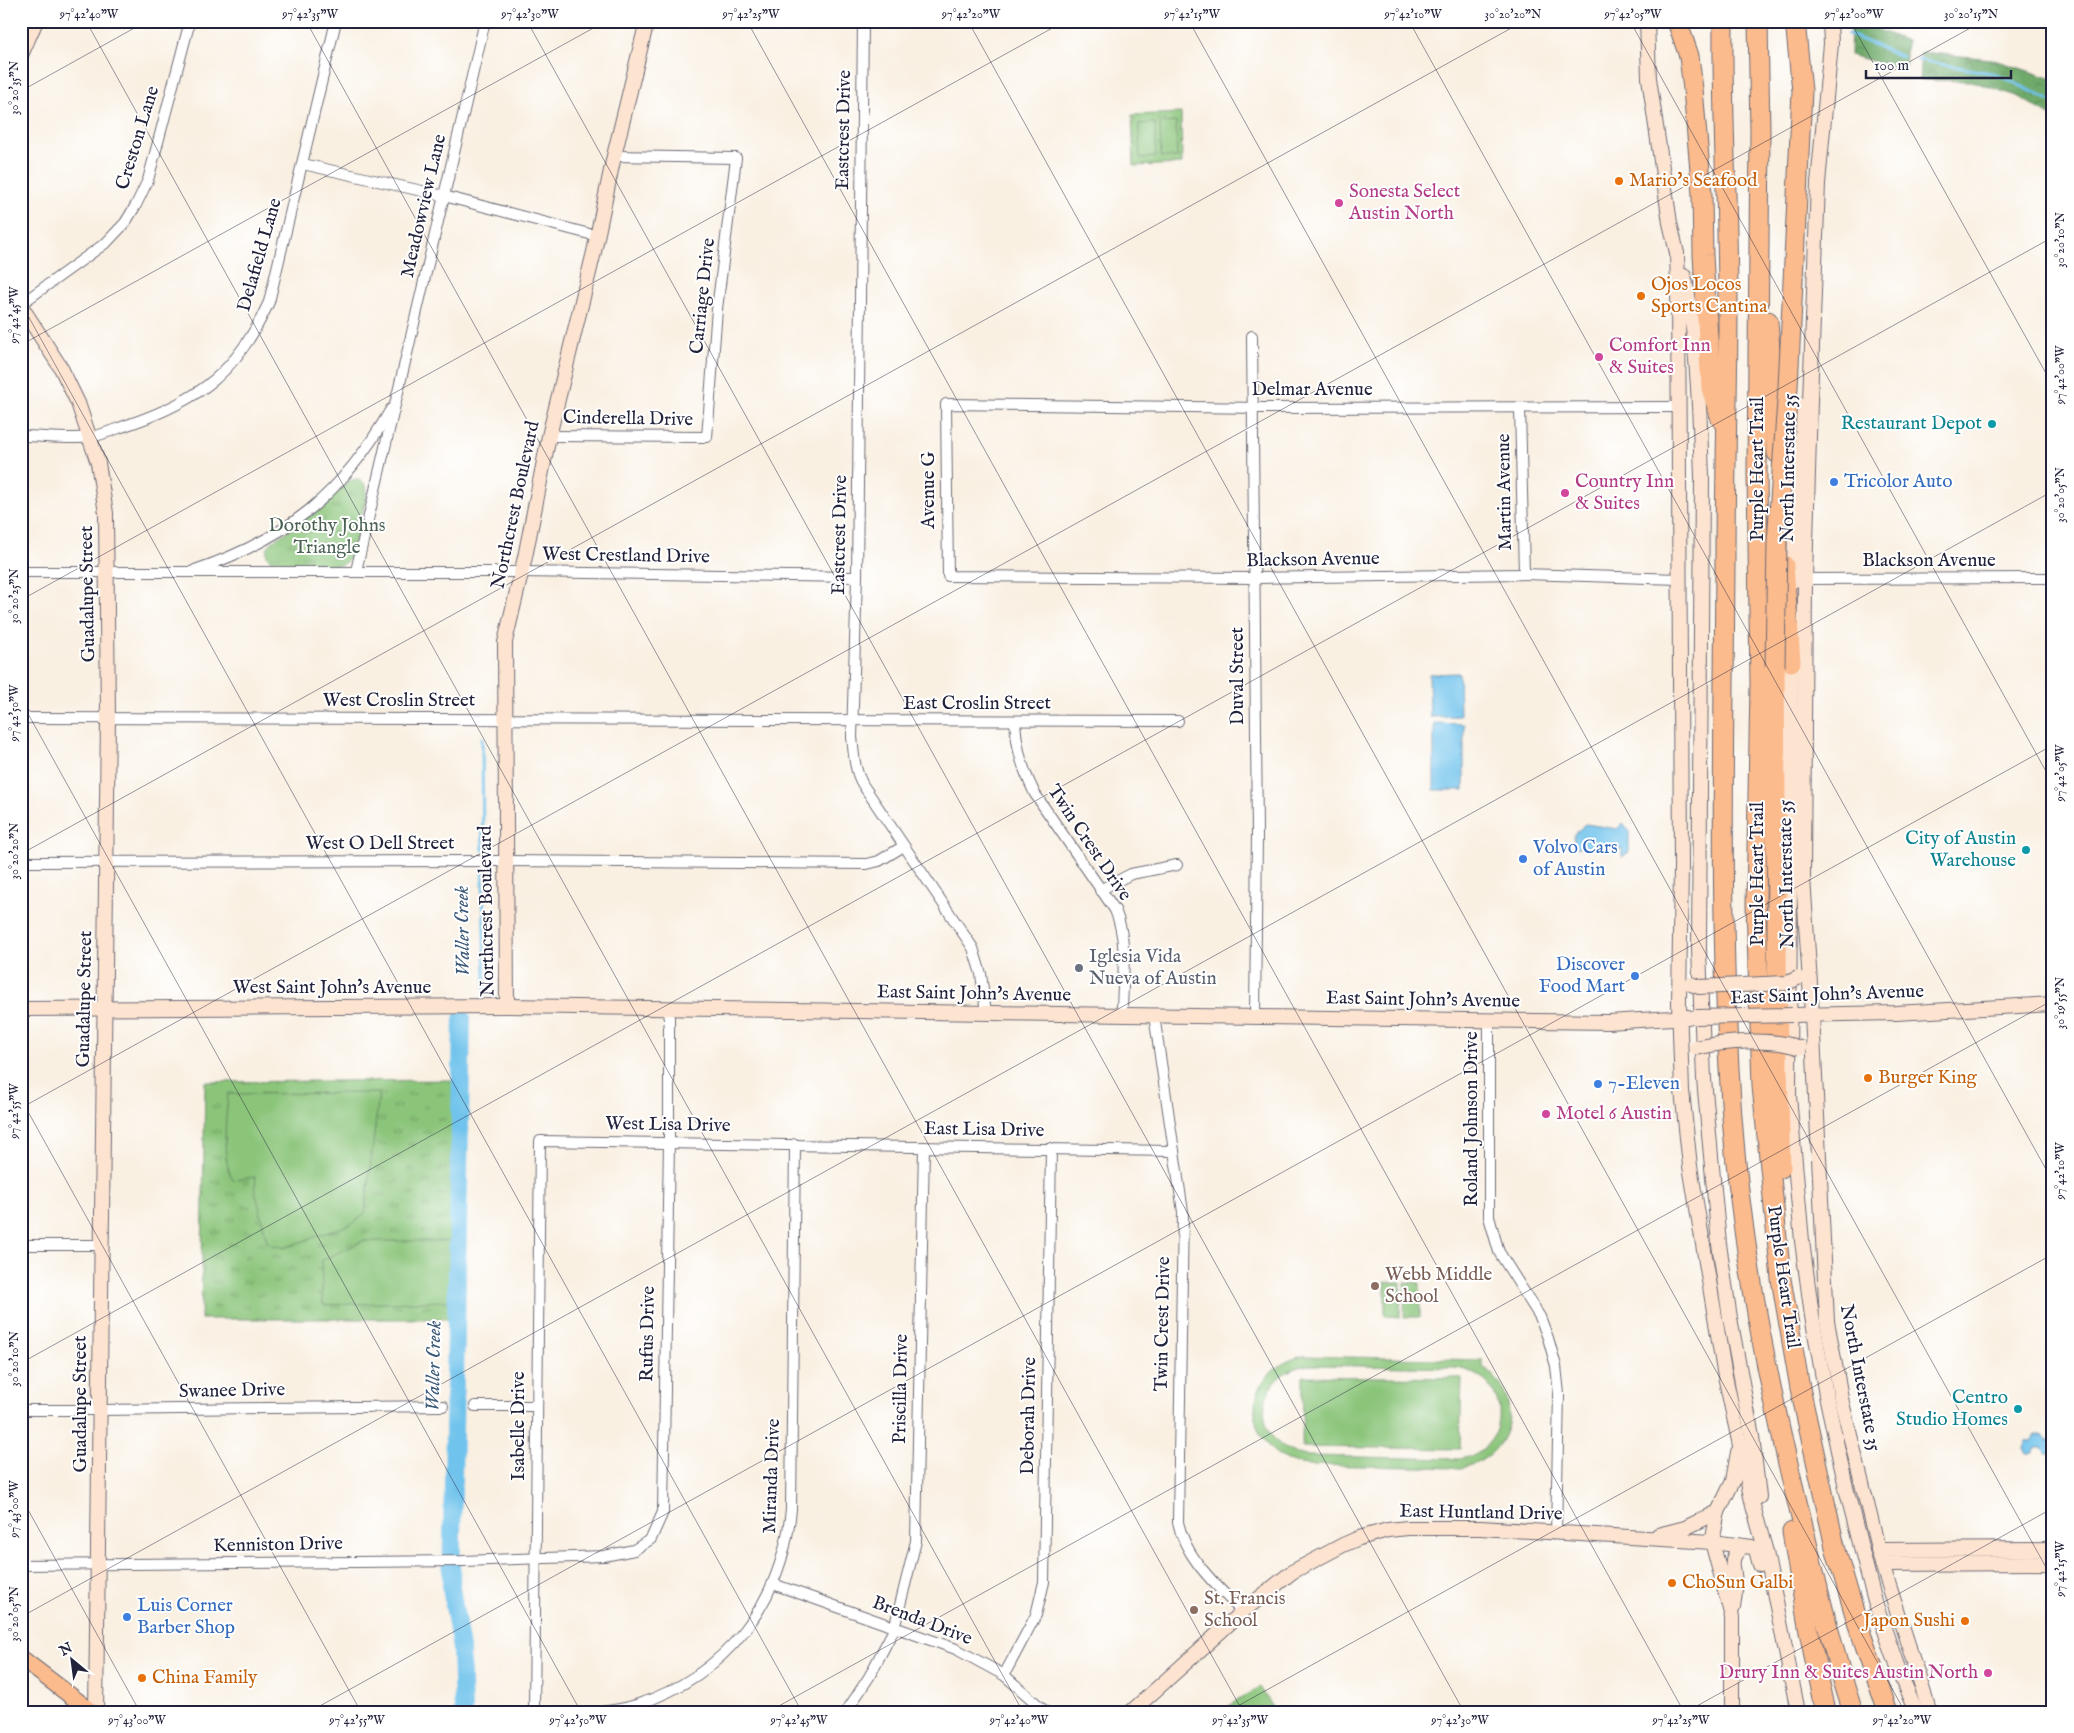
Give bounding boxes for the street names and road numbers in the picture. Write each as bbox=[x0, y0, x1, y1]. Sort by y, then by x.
street label: Eastcrest Drive bbox=[831, 70, 857, 190]
street label: Creston Lane bbox=[111, 83, 165, 193]
street label: Meadowview Lane bbox=[396, 132, 452, 280]
street label: Delafield Lane bbox=[232, 195, 288, 315]
street label: Carriage Drive bbox=[685, 237, 721, 355]
street label: Delmar Avenue bbox=[1251, 378, 1373, 402]
street label: North Interstate 35 bbox=[1776, 393, 1802, 543]
street label: Purple Heart Trail bbox=[1746, 396, 1770, 541]
street label: Cinderella Drive bbox=[563, 406, 694, 432]
street label: Northcrest Boulevard bbox=[486, 418, 546, 591]
street label: Martin Avenue bbox=[1492, 433, 1518, 551]
street label: Avenue G bbox=[917, 451, 941, 530]
street label: Eastcrest Drive bbox=[827, 475, 853, 595]
street label: Guadalupe Street bbox=[75, 525, 101, 663]
street label: West Crestland Drive bbox=[542, 543, 710, 569]
street label: Blackson Avenue bbox=[1246, 547, 1380, 573]
street label: Blackson Avenue bbox=[1862, 549, 1996, 573]
street label: Duval Street bbox=[1226, 626, 1250, 725]
street label: West Croslin Street bbox=[323, 689, 476, 713]
street label: East Croslin Street bbox=[903, 692, 1051, 716]
street label: Twin Crest Drive bbox=[1041, 780, 1137, 906]
street label: North Interstate 35 bbox=[1774, 799, 1800, 949]
street label: Purple Heart Trail bbox=[1746, 801, 1770, 946]
street label: Northcrest Boulevard bbox=[473, 824, 500, 997]
street label: West O Dell Street bbox=[306, 832, 455, 856]
street label: Guadalupe Street bbox=[72, 930, 98, 1068]
street label: West Saint John's Avenue bbox=[233, 976, 432, 1000]
street label: East Saint John's Avenue bbox=[877, 980, 1072, 1008]
street label: East Saint John's Avenue bbox=[1730, 980, 1925, 1010]
street label: East Saint John's Avenue bbox=[1326, 986, 1521, 1014]
street label: Roland Johnson Drive bbox=[1460, 1031, 1484, 1207]
street label: West Lisa Drive bbox=[605, 1112, 731, 1138]
street label: East Lisa Drive bbox=[923, 1117, 1045, 1143]
street label: Purple Heart Trail bbox=[1761, 1204, 1805, 1351]
street label: Twin Crest Drive bbox=[1150, 1256, 1176, 1392]
street label: Rufus Drive bbox=[635, 1286, 661, 1382]
street label: North Interstate 35 bbox=[1834, 1303, 1886, 1454]
street label: Priscilla Drive bbox=[888, 1334, 914, 1444]
street label: Guadalupe Street bbox=[69, 1335, 93, 1472]
street label: Deborah Drive bbox=[1016, 1357, 1042, 1475]
street label: Isabelle Drive bbox=[507, 1371, 531, 1481]
street label: Swanee Drive bbox=[179, 1378, 286, 1404]
street label: Miranda Drive bbox=[758, 1418, 786, 1534]
street label: East Huntland Drive bbox=[1399, 1500, 1563, 1526]
street label: Kenniston Drive bbox=[213, 1532, 343, 1558]
street label: Brenda Drive bbox=[869, 1591, 976, 1651]

